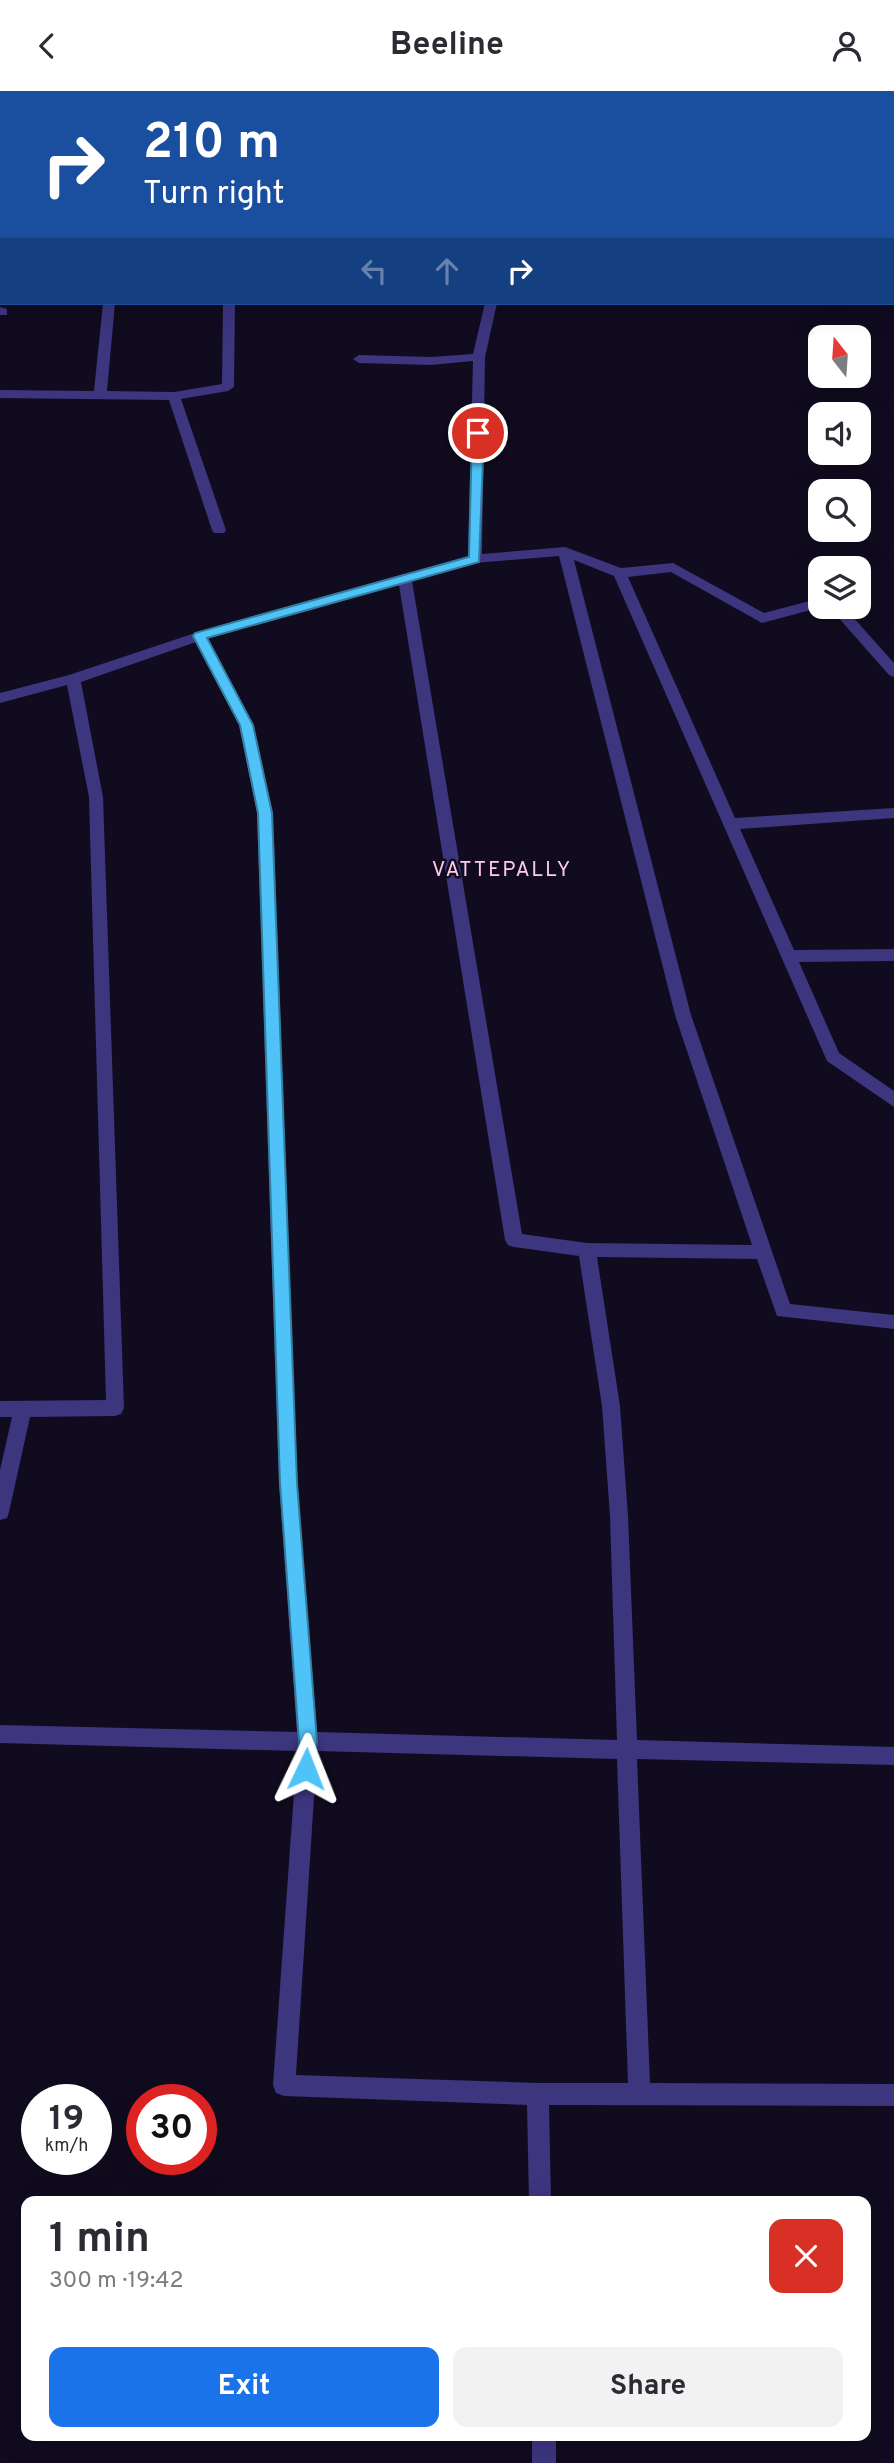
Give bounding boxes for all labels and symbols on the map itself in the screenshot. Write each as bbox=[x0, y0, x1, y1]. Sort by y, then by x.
north arrow bbox=[808, 325, 872, 389]
pin bbox=[448, 403, 508, 463]
district label: VATTEPALLY bbox=[432, 857, 572, 884]
position arrow bbox=[269, 1732, 343, 1806]
speed limit sign: 30 bbox=[126, 2084, 217, 2175]

